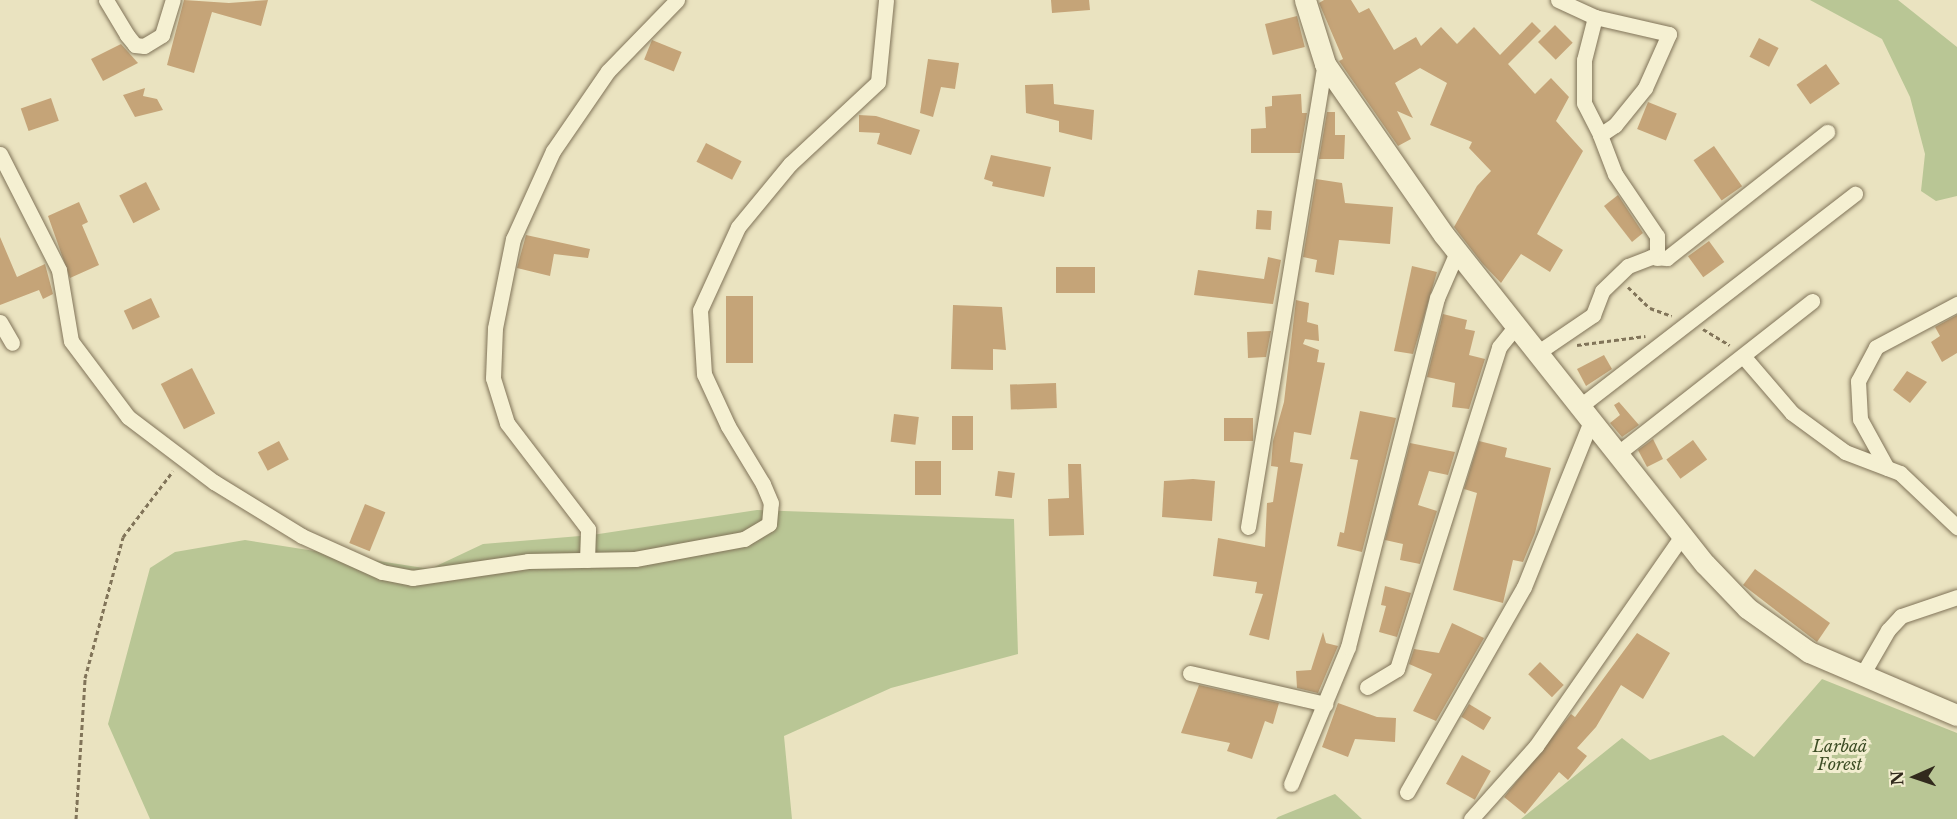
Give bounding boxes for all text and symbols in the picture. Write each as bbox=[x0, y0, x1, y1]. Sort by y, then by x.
park label: Larbaâ Forest bbox=[1813, 736, 1867, 774]
north arrow bbox=[1885, 747, 1945, 807]
text: N bbox=[1887, 770, 1907, 786]

